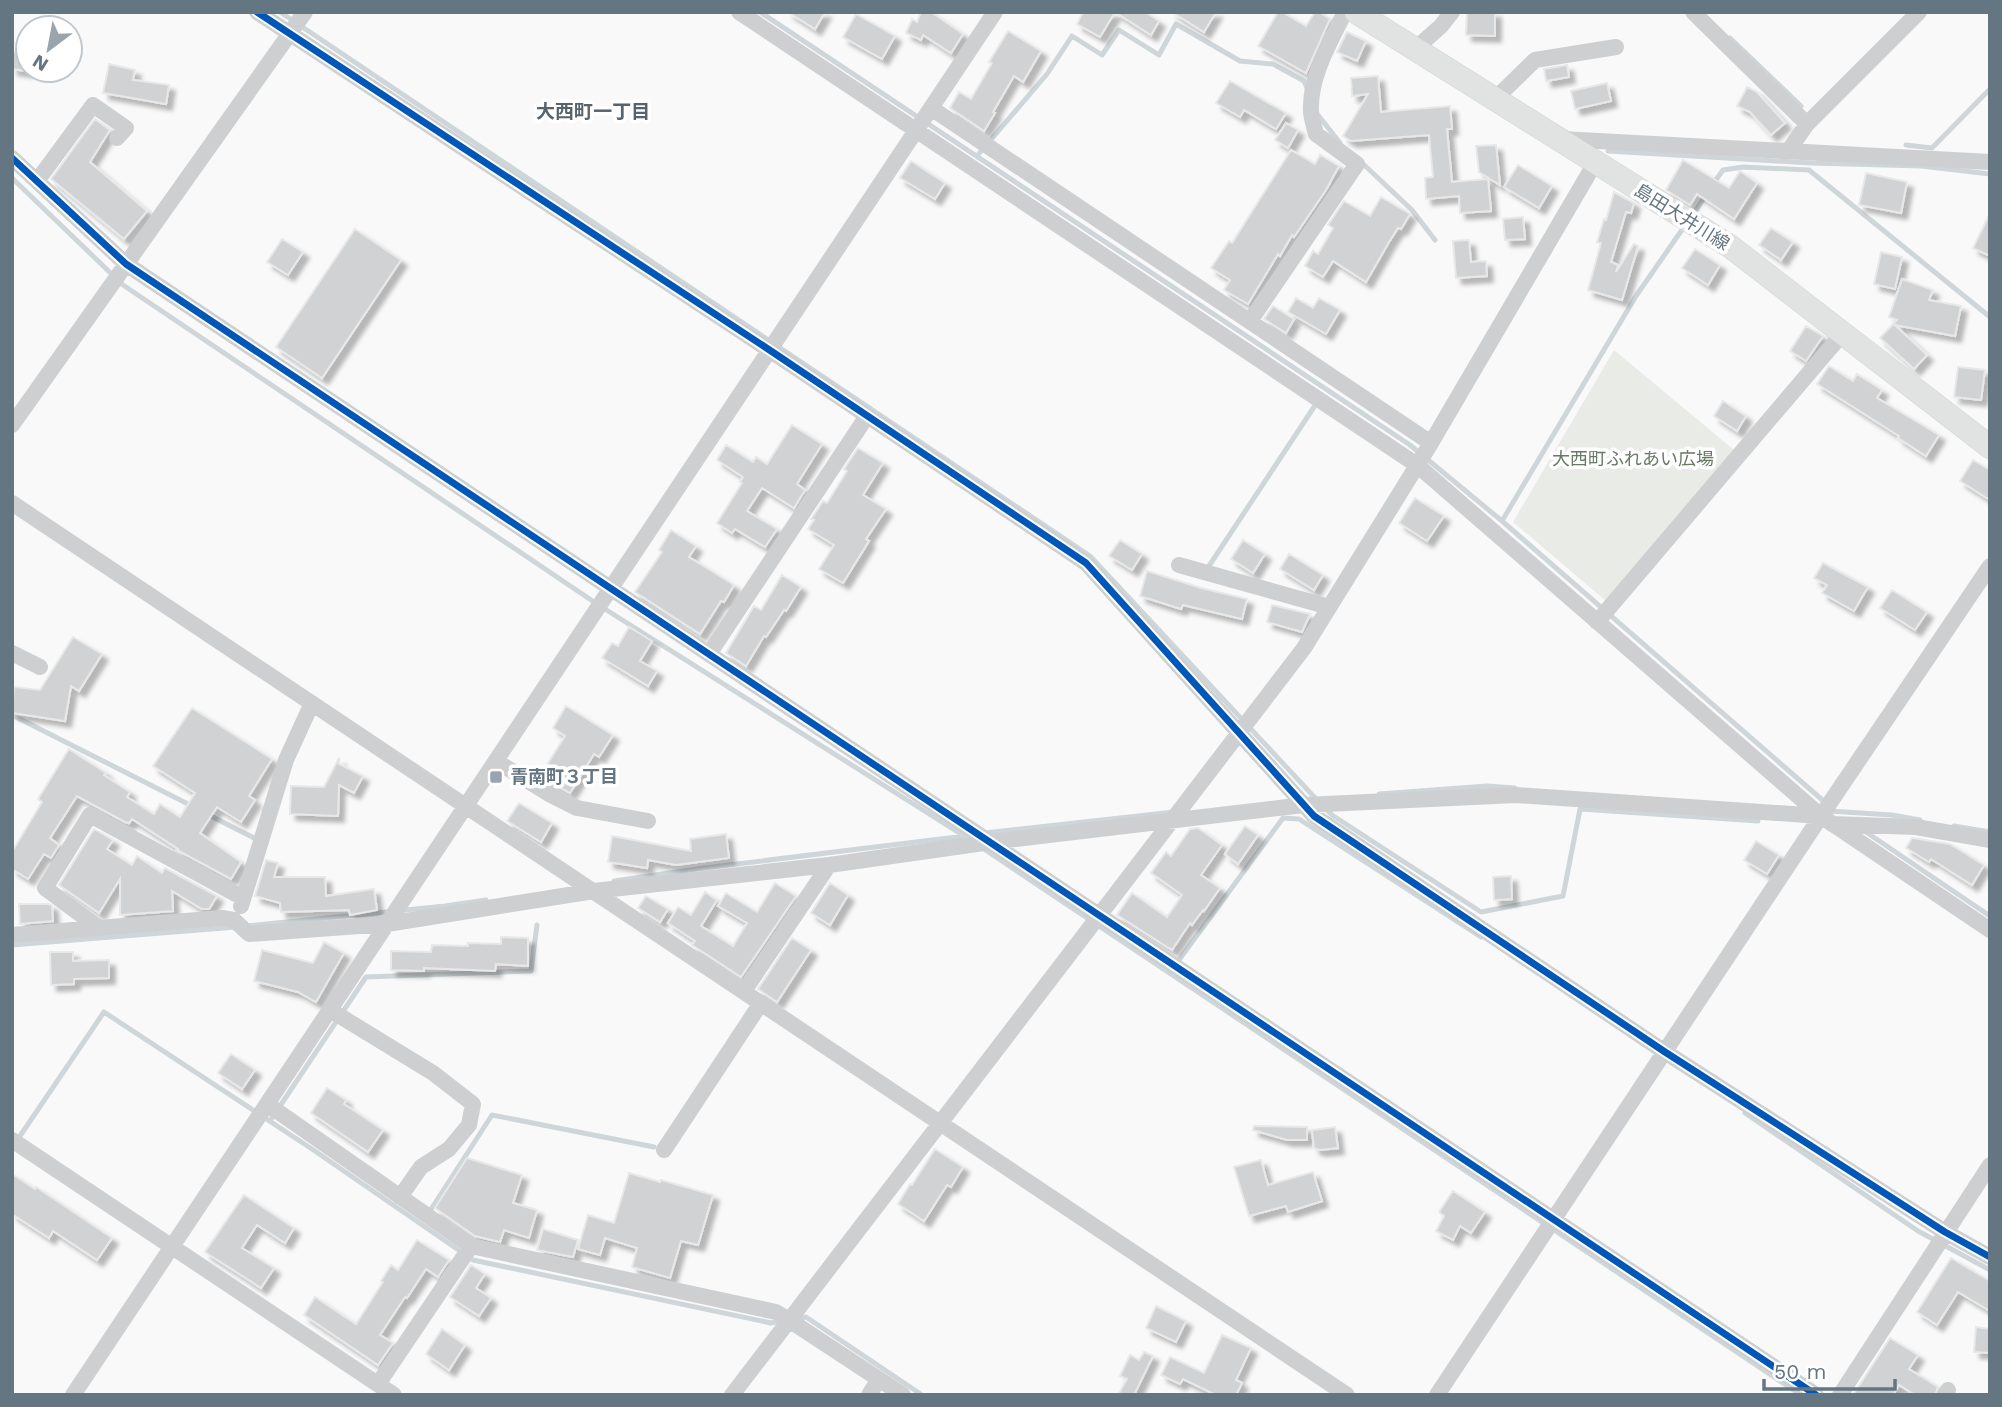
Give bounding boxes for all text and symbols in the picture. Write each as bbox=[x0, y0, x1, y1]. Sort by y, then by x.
north arrow bbox=[14, 14, 84, 84]
text: N bbox=[28, 50, 52, 76]
district label: 大西町一丁目 bbox=[536, 100, 650, 123]
street label: 島田大井川線 bbox=[1631, 179, 1734, 254]
park label: 大西町ふれあい広場 bbox=[1552, 448, 1714, 469]
place label: 青南町３丁目 bbox=[510, 766, 618, 787]
marker: 青南町３丁目 bbox=[488, 769, 504, 785]
scale bar bbox=[1764, 1348, 1895, 1392]
text: 50 m bbox=[1774, 1359, 1826, 1384]

